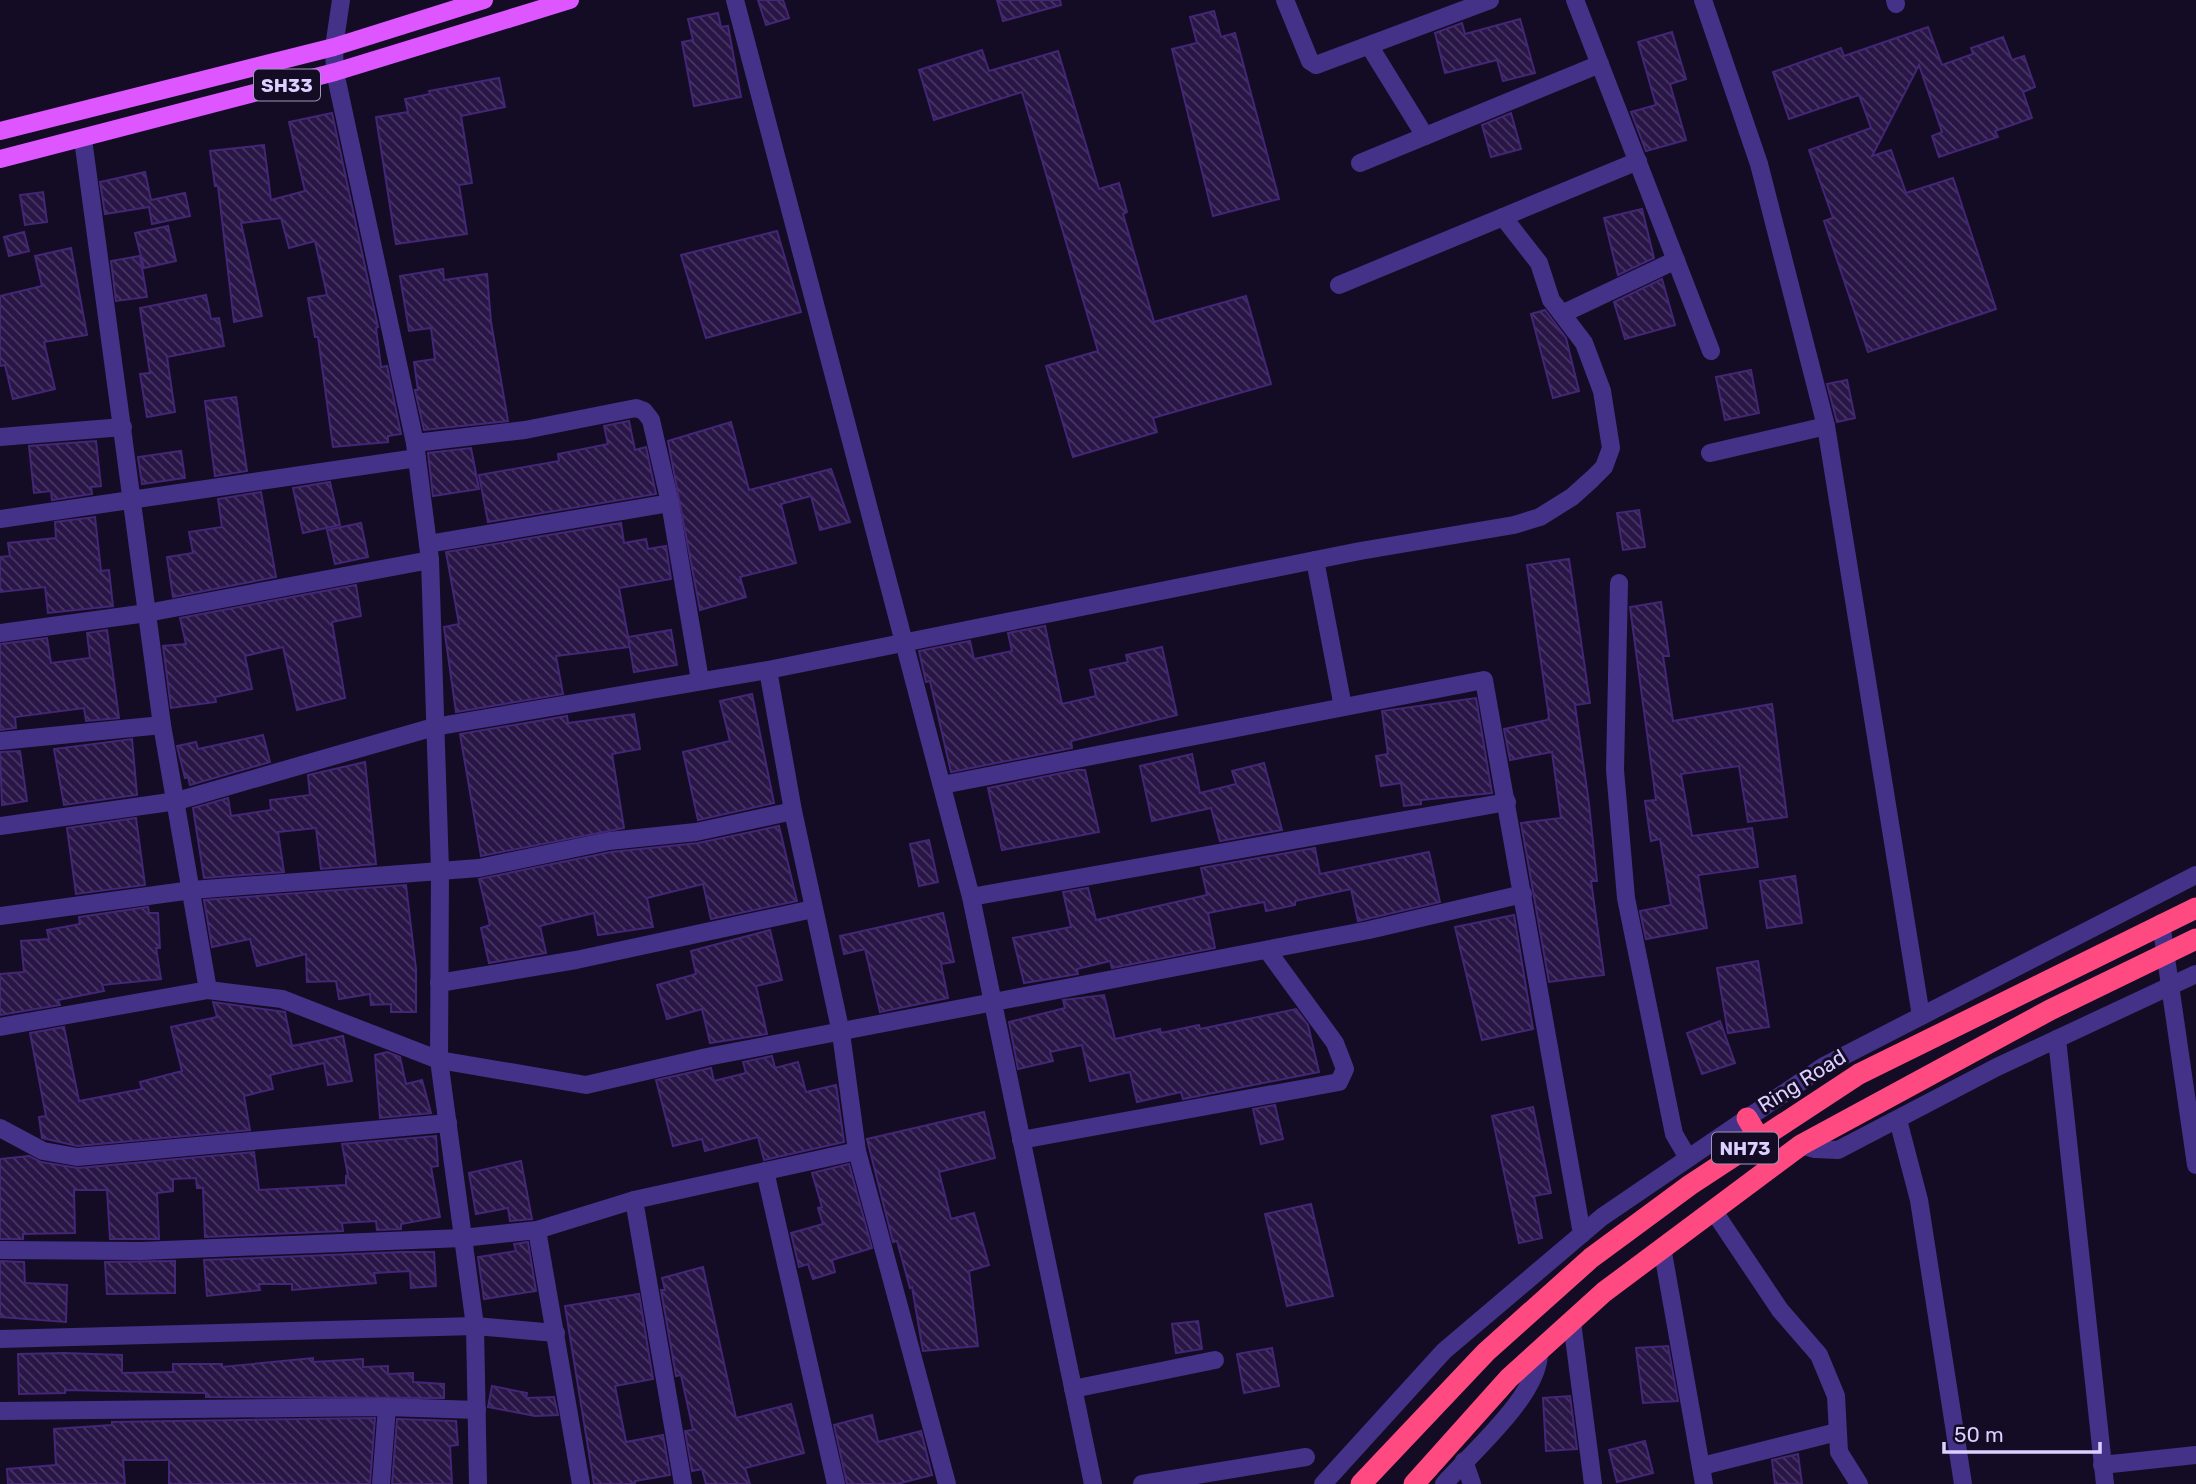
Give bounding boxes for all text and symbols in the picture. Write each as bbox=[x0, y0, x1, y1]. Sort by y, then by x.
road number: SH33 bbox=[254, 69, 320, 100]
street label: Ring Road bbox=[1753, 1044, 1850, 1117]
road number: NH73 bbox=[1712, 1132, 1778, 1164]
scale bar bbox=[1944, 1410, 2100, 1454]
text: 50 m bbox=[1954, 1422, 2004, 1447]

